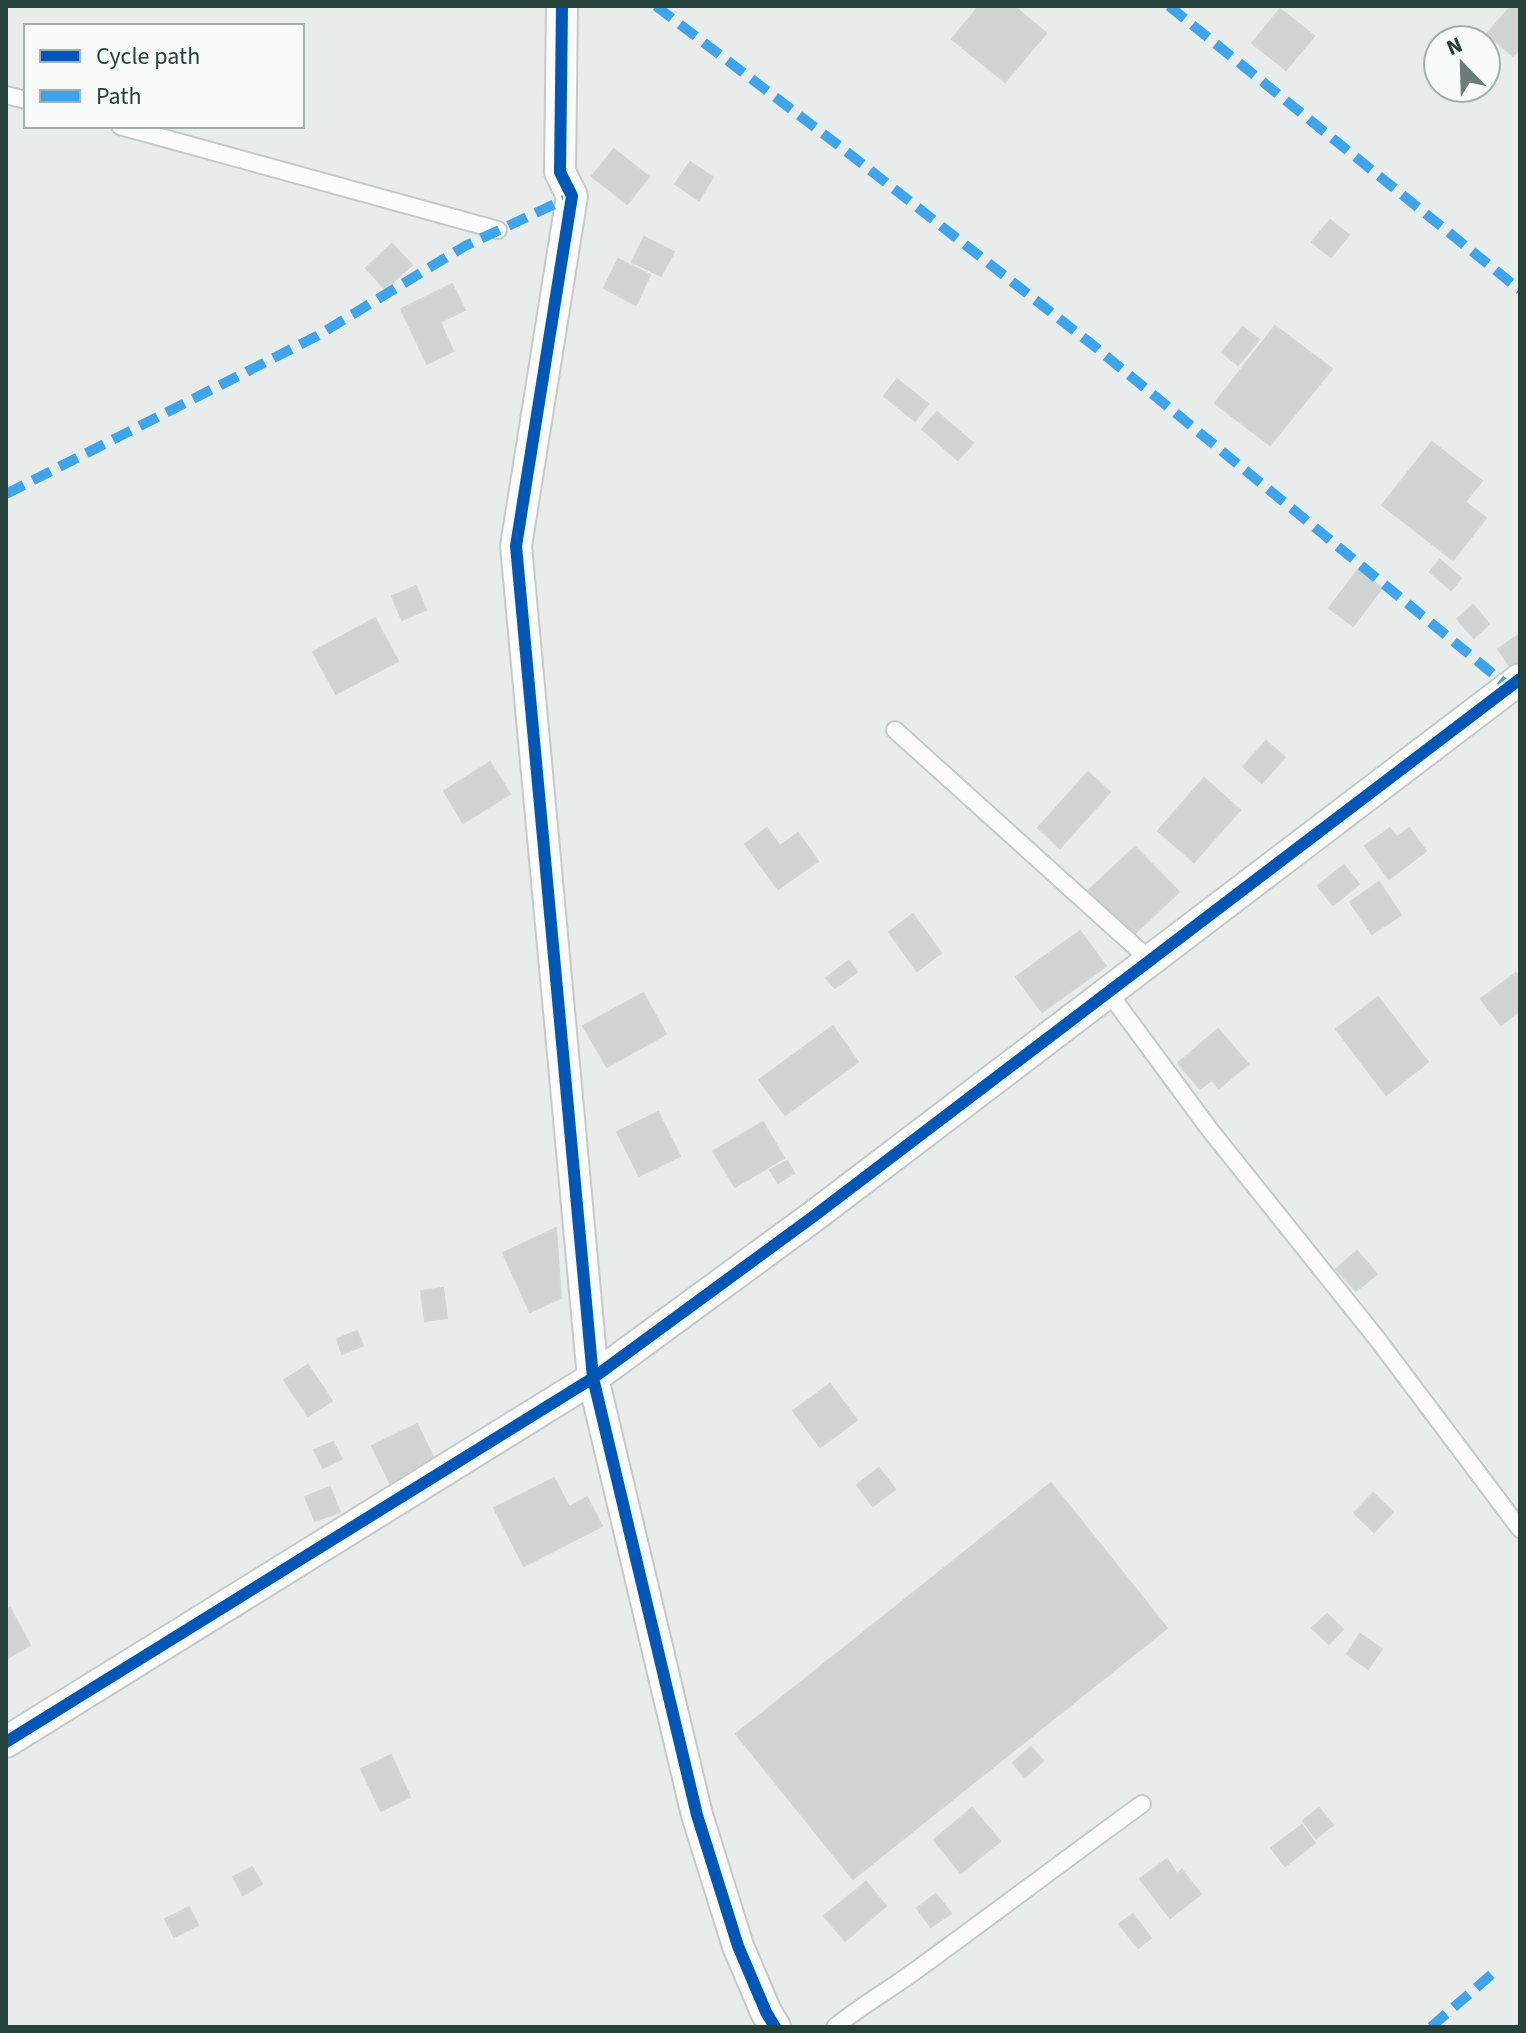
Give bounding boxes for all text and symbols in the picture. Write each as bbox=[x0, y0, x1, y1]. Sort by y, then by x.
legend bbox=[24, 24, 304, 128]
north arrow bbox=[1422, 24, 1502, 104]
text: N bbox=[1442, 29, 1468, 64]
text: Cycle path bbox=[96, 39, 200, 74]
text: Path bbox=[96, 79, 142, 114]

